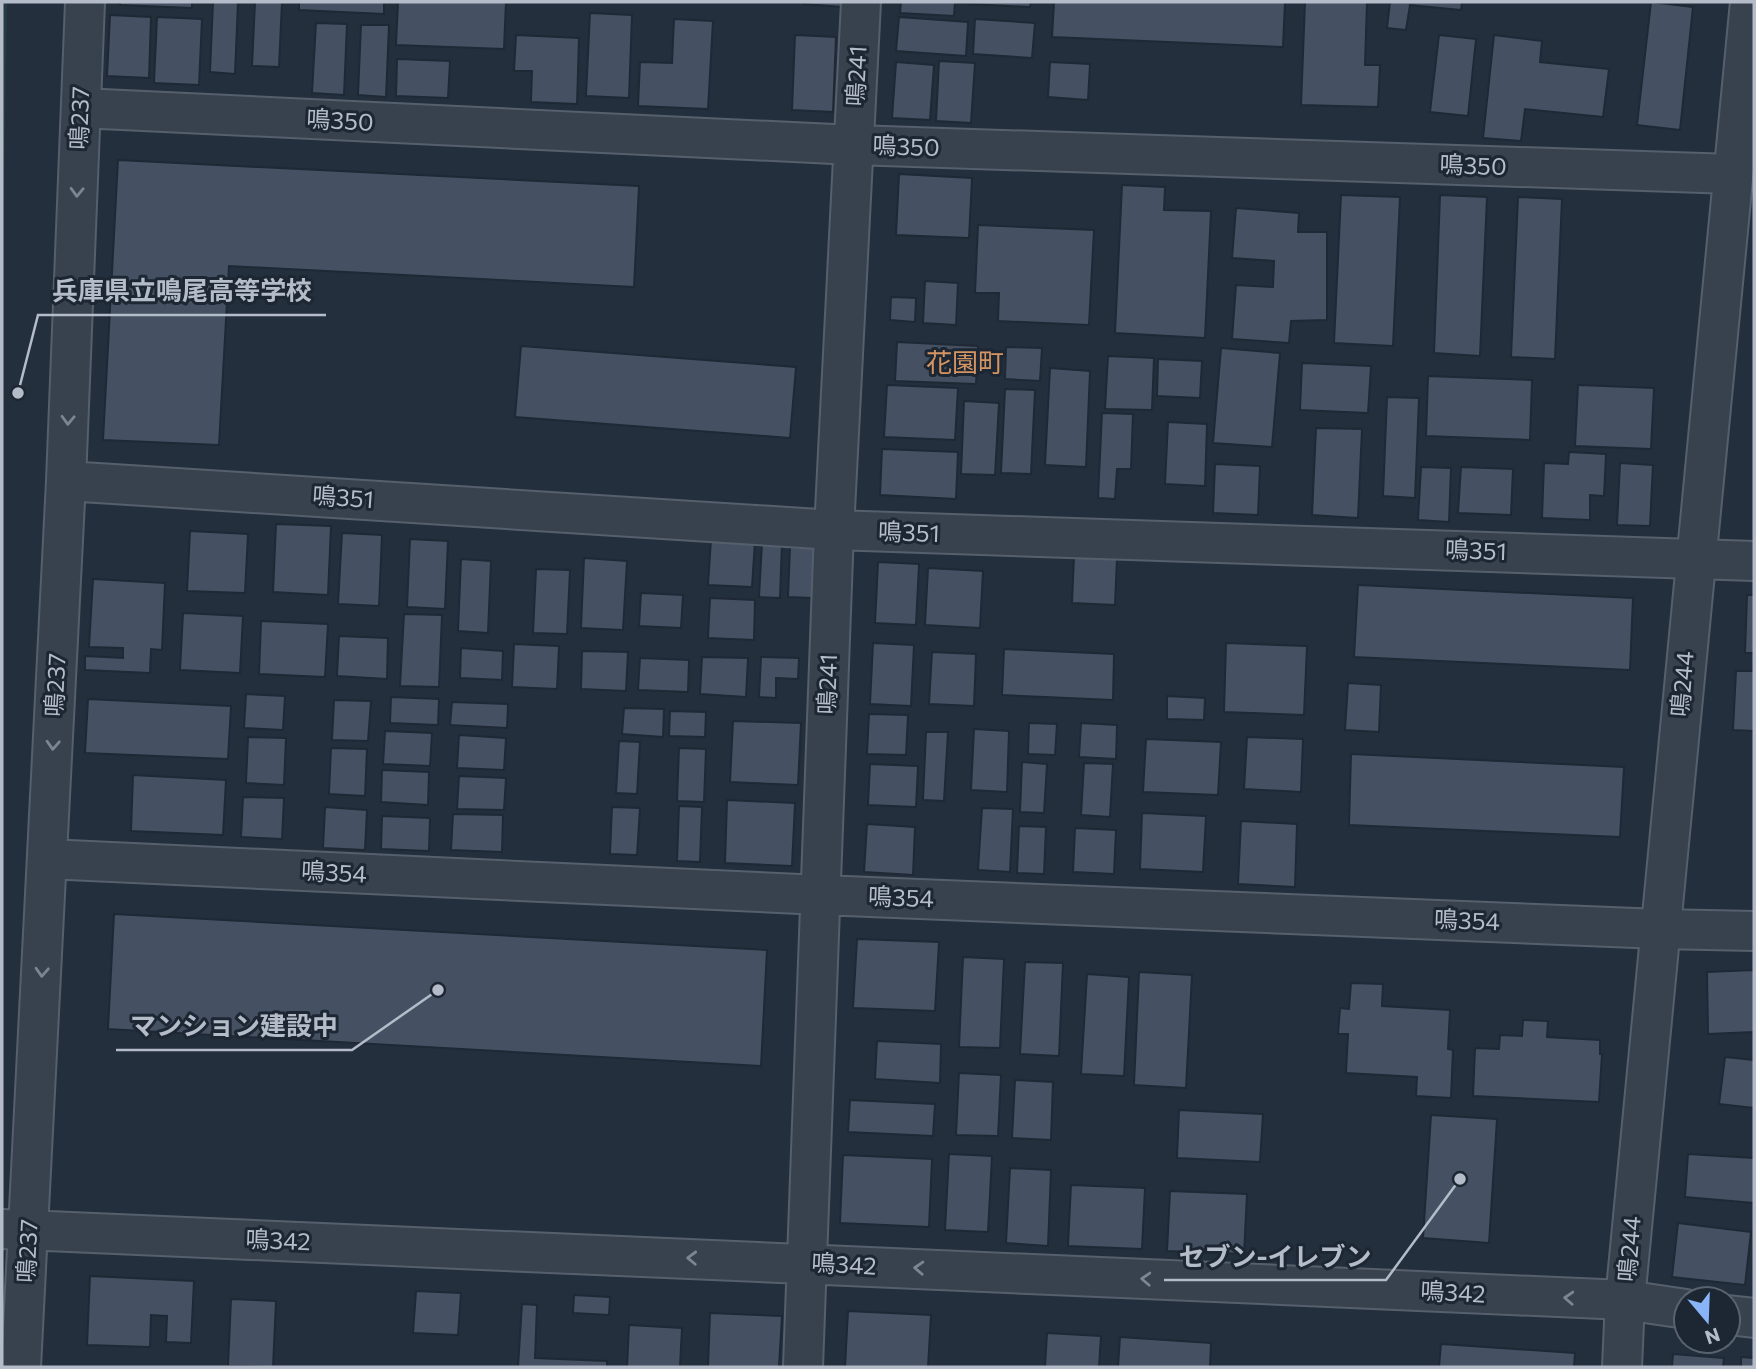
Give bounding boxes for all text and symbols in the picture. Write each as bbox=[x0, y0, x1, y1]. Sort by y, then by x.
street label: 鳴241 bbox=[839, 45, 872, 107]
street label: 鳴237 bbox=[63, 86, 94, 150]
street label: 鳴350 bbox=[306, 103, 374, 136]
street label: 鳴350 bbox=[872, 130, 940, 161]
street label: 鳴350 bbox=[1439, 149, 1507, 180]
one-way arrow bbox=[70, 187, 85, 198]
callout: 兵庫県立鳴尾高等学校 bbox=[38, 268, 326, 315]
text: 兵庫県立鳴尾高等学校 bbox=[52, 274, 312, 305]
district label: 花園町 bbox=[926, 346, 1004, 377]
one-way arrow bbox=[61, 414, 76, 425]
street label: 鳴351 bbox=[311, 480, 375, 513]
street label: 鳴351 bbox=[878, 516, 940, 547]
street label: 鳴351 bbox=[1445, 534, 1507, 565]
street label: 鳴244 bbox=[1664, 650, 1699, 718]
street label: 鳴237 bbox=[38, 652, 71, 717]
street label: 鳴241 bbox=[811, 653, 842, 715]
one-way arrow bbox=[46, 740, 61, 751]
street label: 鳴354 bbox=[300, 855, 368, 888]
street label: 鳴354 bbox=[868, 881, 934, 912]
street label: 鳴354 bbox=[1434, 904, 1500, 935]
one-way arrow bbox=[34, 967, 49, 978]
callout: マンション建設中 bbox=[116, 1003, 352, 1050]
text: マンション建設中 bbox=[130, 1009, 338, 1040]
street label: 鳴244 bbox=[1611, 1215, 1646, 1283]
street label: 鳴237 bbox=[10, 1218, 43, 1283]
street label: 鳴342 bbox=[245, 1224, 311, 1255]
callout: セブン-イレブン bbox=[1164, 1233, 1386, 1280]
text: セブン-イレブン bbox=[1178, 1240, 1372, 1271]
street label: 鳴342 bbox=[811, 1247, 877, 1280]
one-way arrow bbox=[686, 1251, 697, 1266]
one-way arrow bbox=[913, 1261, 924, 1276]
one-way arrow bbox=[1141, 1271, 1152, 1286]
street label: 鳴342 bbox=[1420, 1275, 1486, 1308]
north arrow bbox=[1672, 1285, 1742, 1355]
one-way arrow bbox=[1564, 1290, 1575, 1305]
text: N bbox=[1702, 1323, 1723, 1350]

